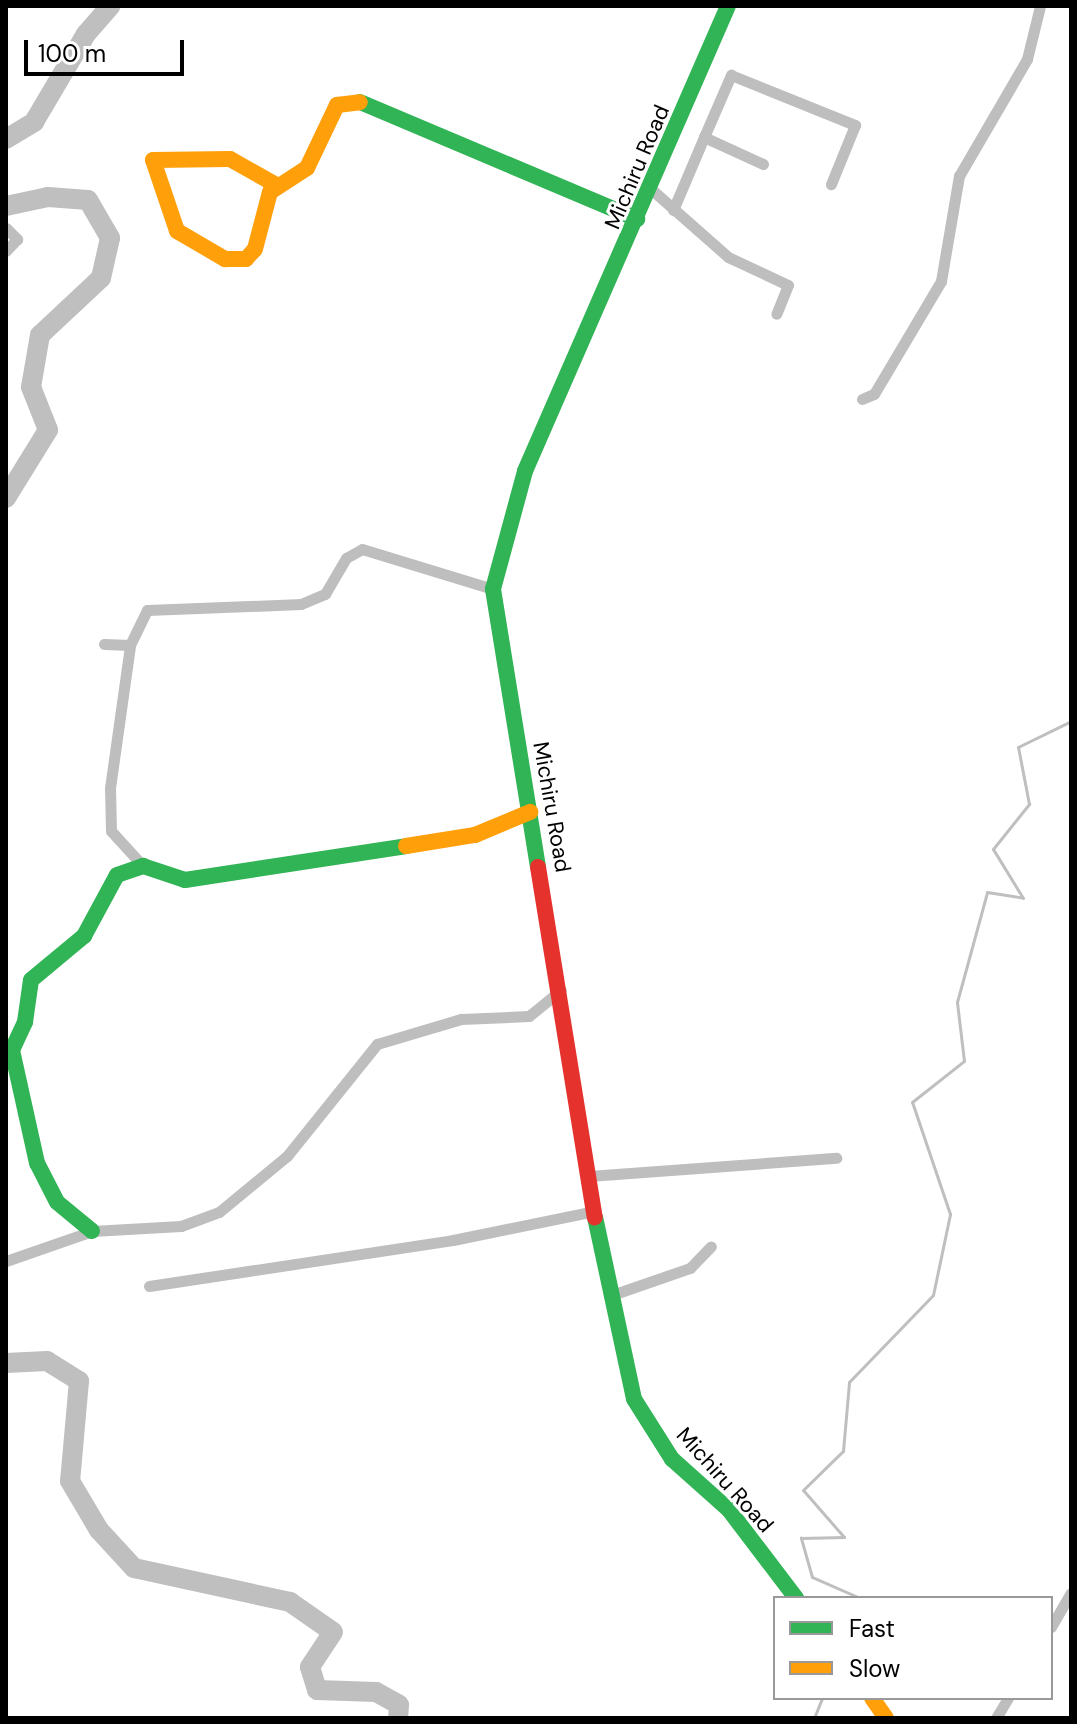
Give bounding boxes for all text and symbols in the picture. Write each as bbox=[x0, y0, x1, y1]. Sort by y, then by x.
scale bar bbox=[28, 24, 188, 74]
text: 100 m bbox=[38, 38, 106, 69]
street label: Michiru Road bbox=[599, 101, 675, 233]
street label: Michiru Road bbox=[528, 740, 576, 874]
street label: Michiru Road bbox=[671, 1422, 779, 1538]
legend bbox=[773, 1596, 1053, 1700]
text: Fast bbox=[849, 1613, 895, 1644]
text: Slow bbox=[849, 1653, 900, 1684]

